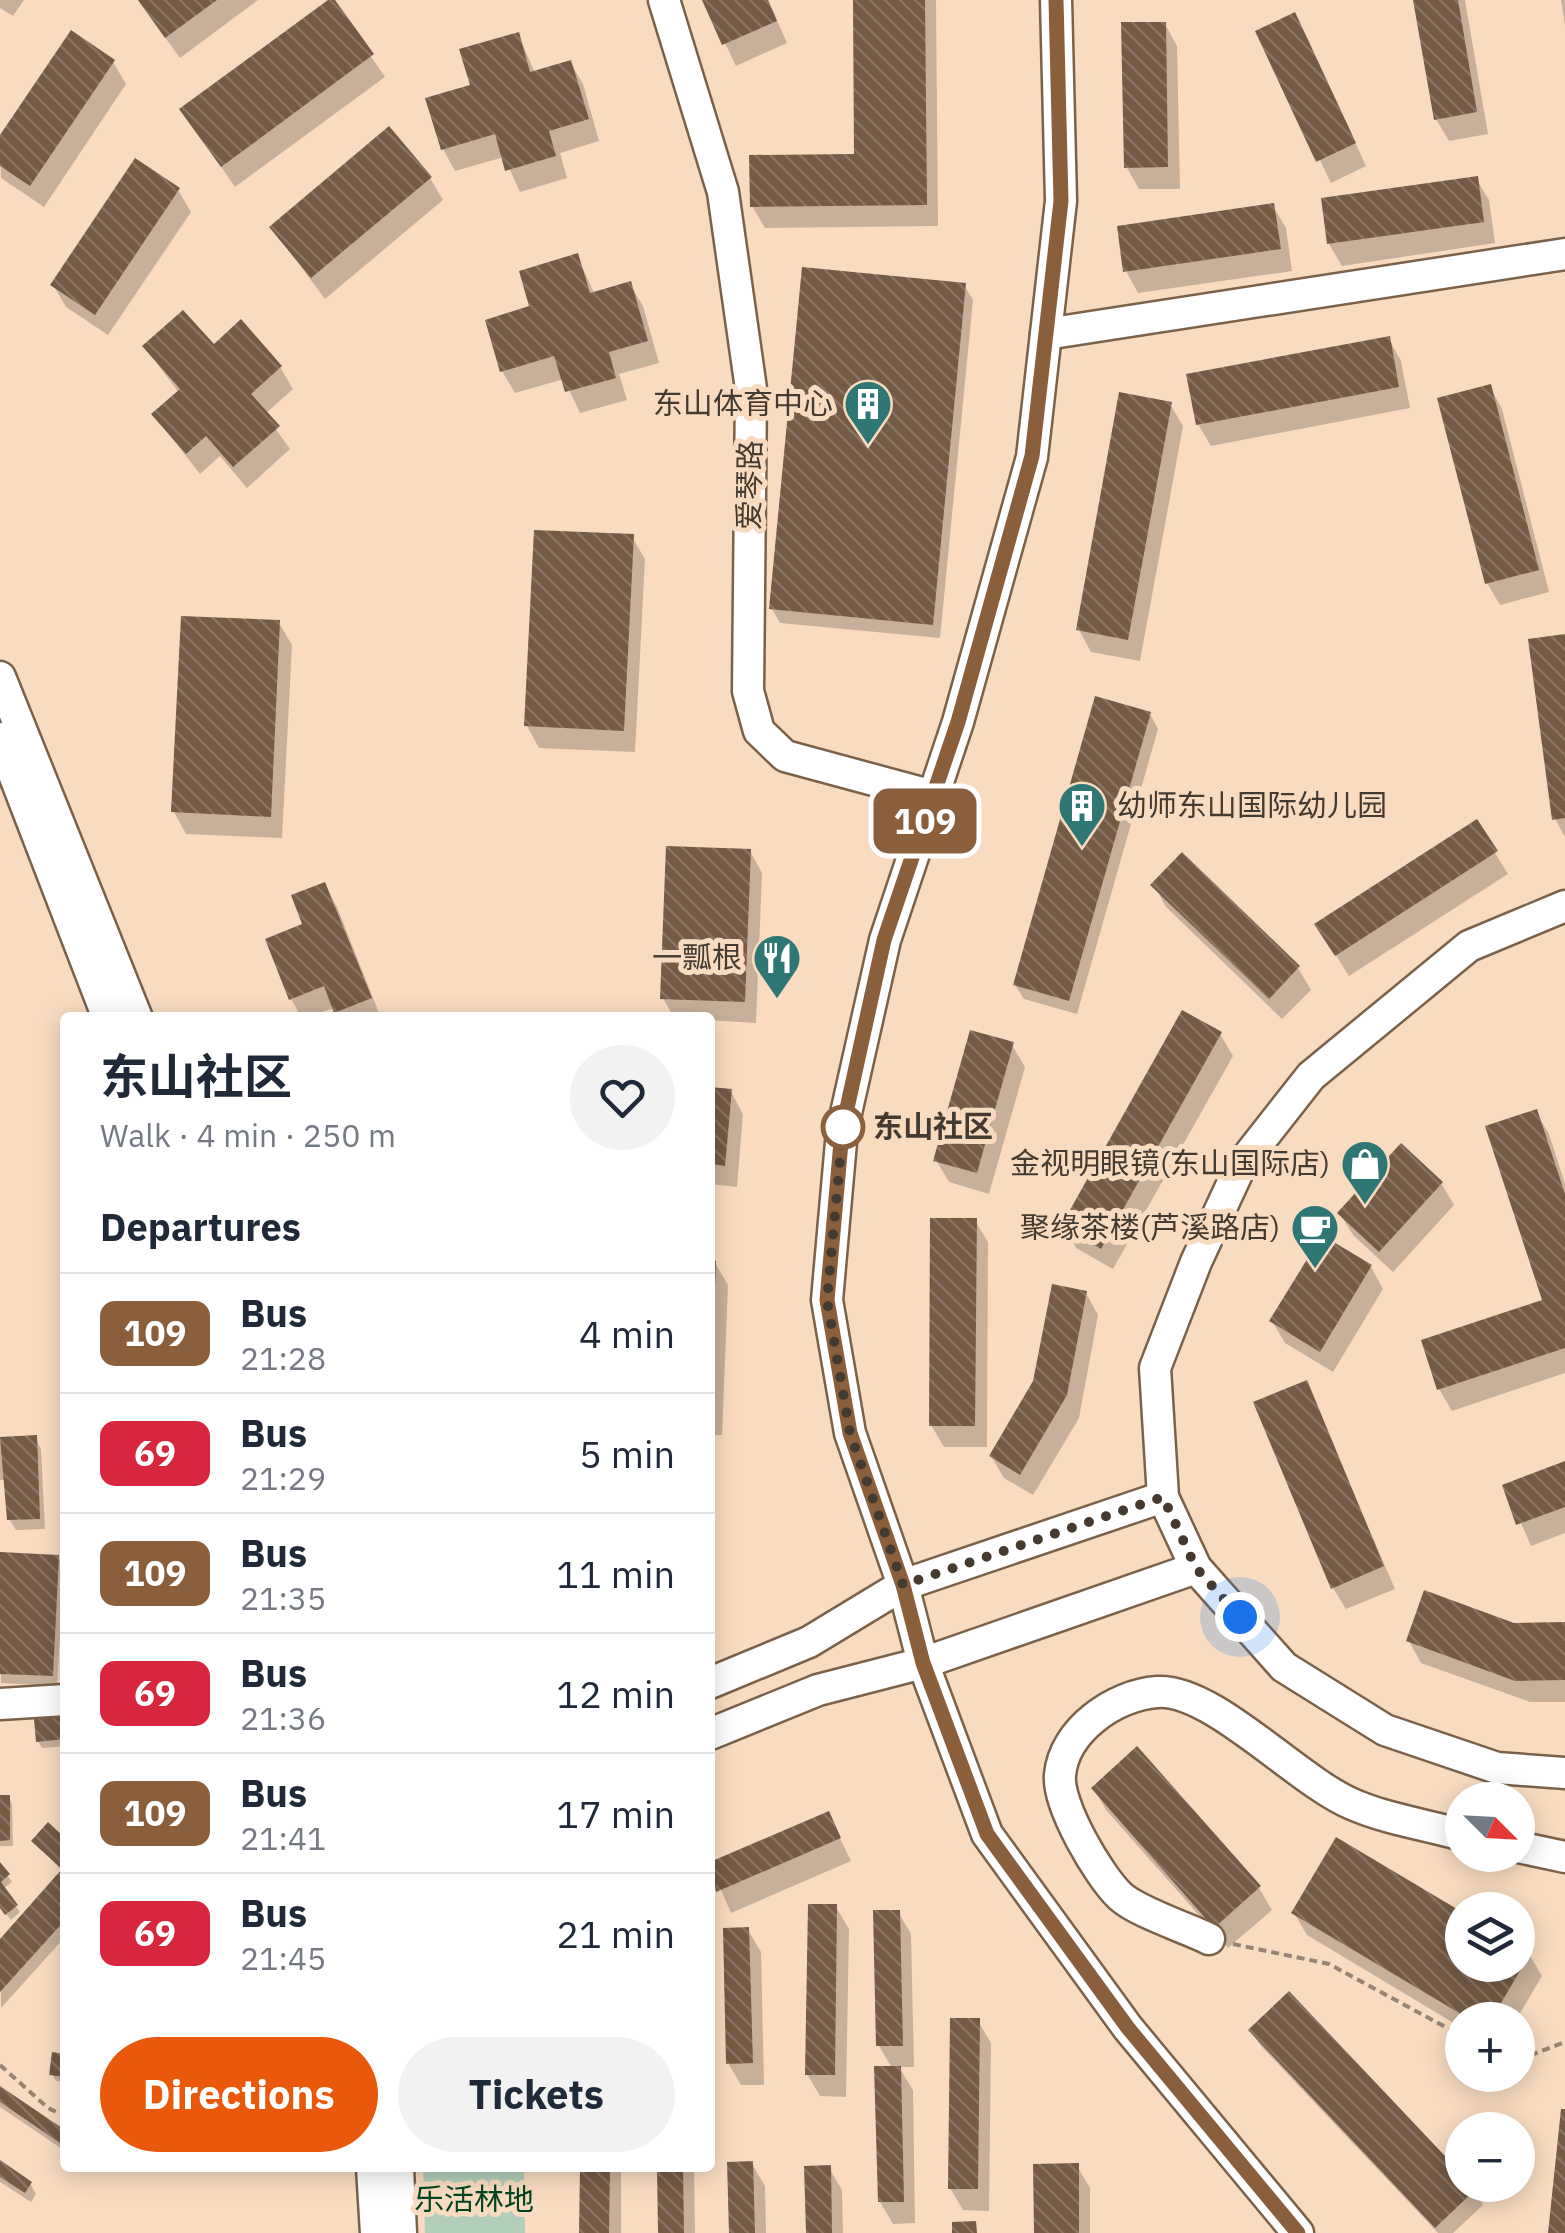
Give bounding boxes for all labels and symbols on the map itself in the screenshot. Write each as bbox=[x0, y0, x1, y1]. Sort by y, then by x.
building icon: 东山体育中心 bbox=[842, 378, 894, 446]
place label: 东山体育中心 bbox=[653, 383, 833, 422]
street label: 爱琴路 bbox=[728, 440, 769, 530]
building icon: 幼师东山国际幼儿园 bbox=[1056, 780, 1108, 848]
place label: 幼师东山国际幼儿园 bbox=[1117, 785, 1387, 824]
line badge: 109 bbox=[868, 788, 982, 854]
restaurant icon: 一瓢根 bbox=[751, 932, 803, 1000]
place label: 一瓢根 bbox=[652, 937, 742, 976]
marker: 东山社区 bbox=[822, 1106, 864, 1148]
place label: 东山社区 bbox=[873, 1106, 993, 1145]
shop icon: 金视明眼镜(东山国际店) bbox=[1339, 1138, 1391, 1206]
place label: 金视明眼镜(东山国际店) bbox=[1010, 1143, 1330, 1182]
cafe icon: 聚缘茶楼(芦溪路店) bbox=[1289, 1202, 1341, 1270]
place label: 聚缘茶楼(芦溪路店) bbox=[1020, 1207, 1280, 1246]
your location bbox=[1215, 1592, 1265, 1642]
north arrow bbox=[1445, 1782, 1535, 1872]
park label: 乐活林地 bbox=[414, 2179, 534, 2218]

